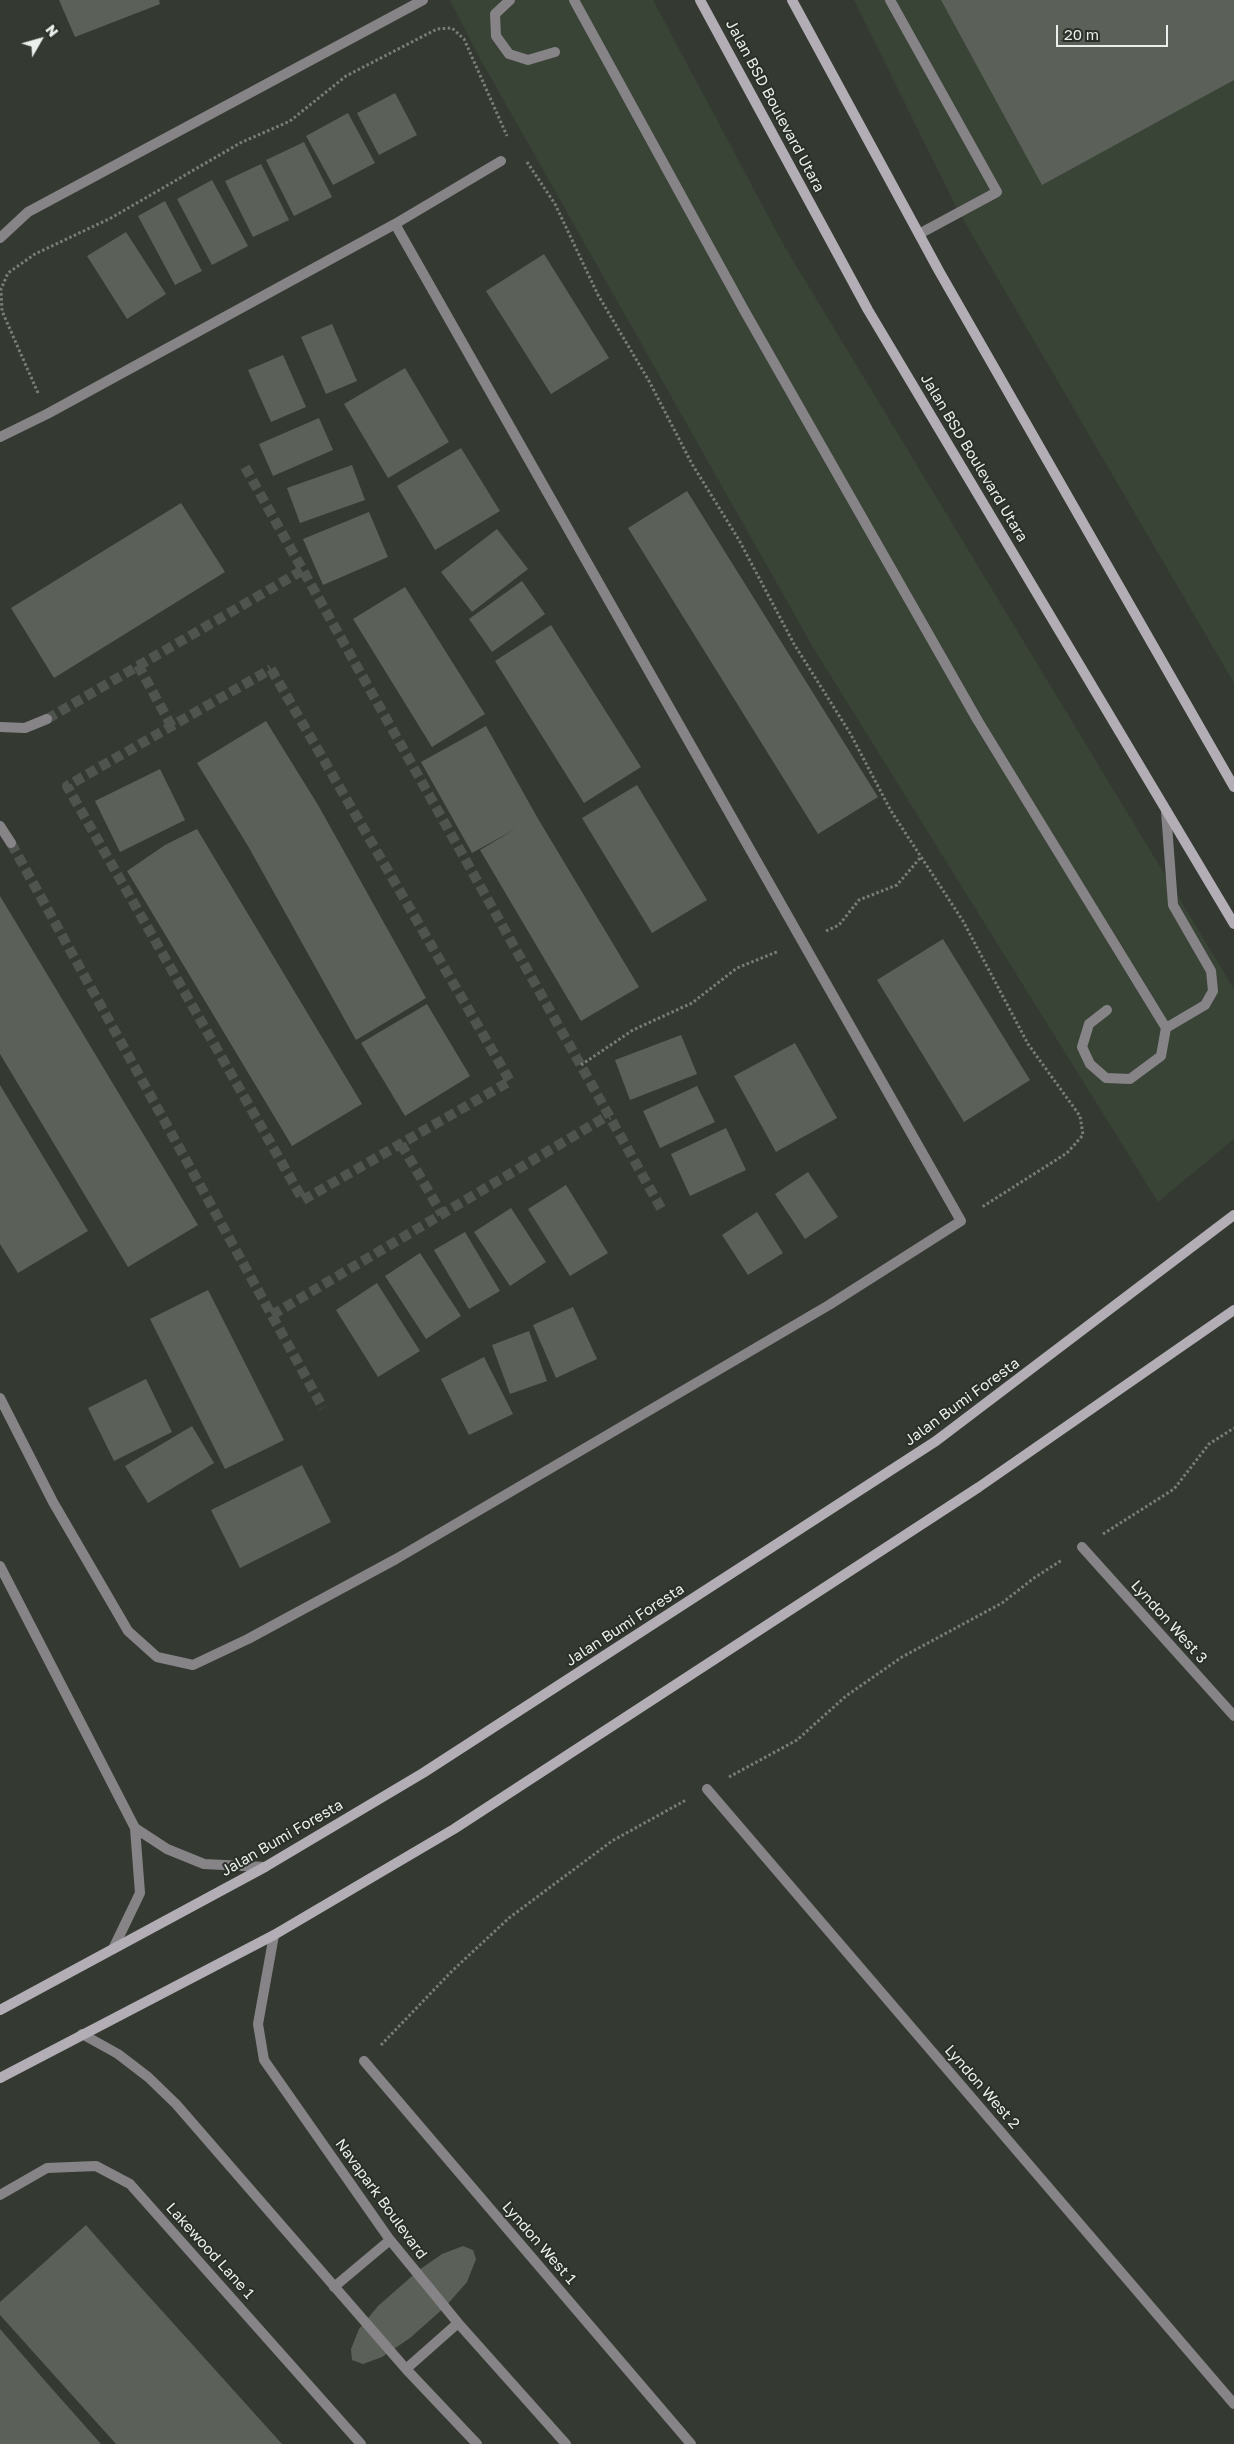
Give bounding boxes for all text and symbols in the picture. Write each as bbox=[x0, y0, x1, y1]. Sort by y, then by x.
north arrow bbox=[15, 15, 65, 65]
scale bar bbox=[1059, 15, 1172, 47]
street label: Jalan BSD Boulevard Utara bbox=[722, 17, 828, 195]
text: N bbox=[42, 21, 62, 40]
text: 20 m bbox=[1064, 25, 1099, 43]
street label: Jalan BSD Boulevard Utara bbox=[917, 371, 1031, 545]
street label: Jalan Bumi Foresta bbox=[901, 1354, 1023, 1450]
street label: Lyndon West 3 bbox=[1127, 1577, 1211, 1667]
street label: Jalan Bumi Foresta bbox=[562, 1580, 688, 1670]
street label: Jalan Bumi Foresta bbox=[218, 1796, 346, 1880]
street label: Lyndon West 2 bbox=[941, 2041, 1023, 2133]
street label: Navapark Boulevard bbox=[331, 2135, 431, 2263]
street label: Lyndon West 1 bbox=[498, 2198, 580, 2288]
street label: Lakewood Lane 1 bbox=[162, 2199, 258, 2303]

